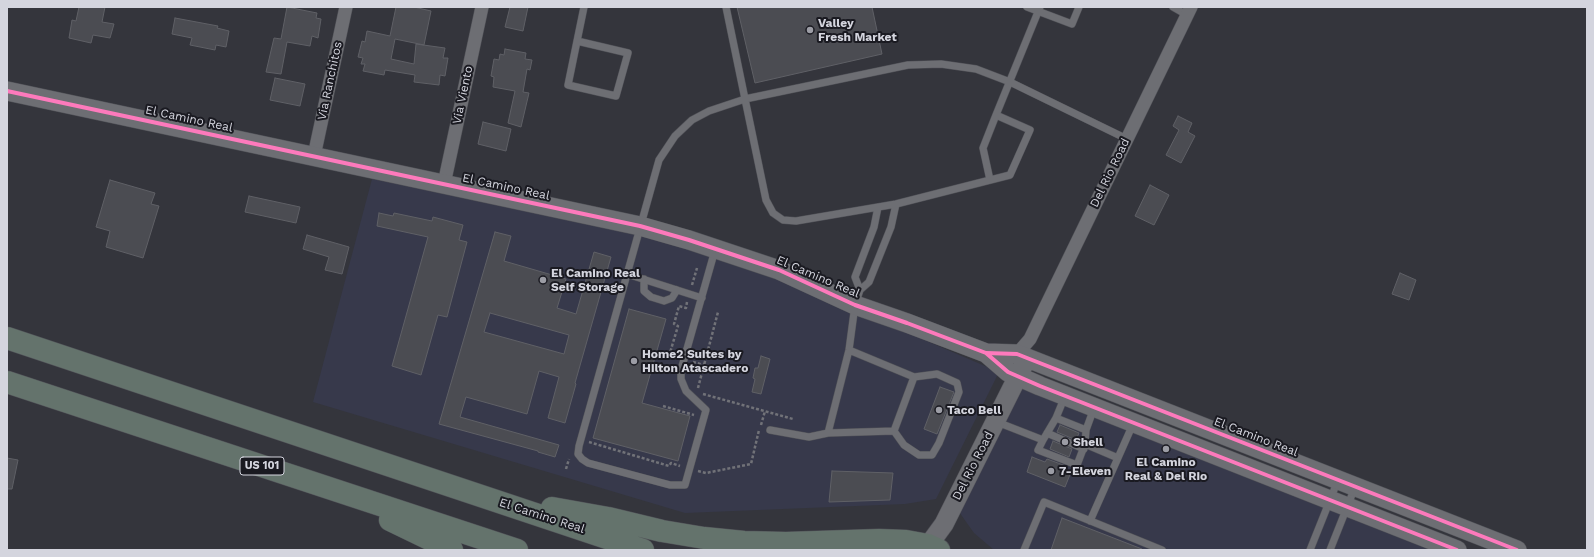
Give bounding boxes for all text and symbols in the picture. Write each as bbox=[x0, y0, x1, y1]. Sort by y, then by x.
place label: Valley Fresh Market bbox=[818, 16, 897, 44]
marker: Valley Fresh Market bbox=[805, 25, 815, 35]
street label: Via Ranchitos bbox=[315, 40, 345, 122]
street label: Via Viento bbox=[450, 64, 476, 126]
street label: El Camino Real bbox=[144, 103, 234, 135]
street label: Del Rio Road bbox=[1087, 136, 1133, 210]
street label: El Camino Real bbox=[461, 171, 551, 203]
street label: El Camino Real bbox=[774, 253, 862, 301]
place label: El Camino Real Self Storage bbox=[551, 266, 640, 294]
marker: El Camino Real Self Storage bbox=[538, 275, 548, 285]
place label: Home2 Suites by Hilton Atascadero bbox=[642, 347, 748, 375]
marker: Home2 Suites by Hilton Atascadero bbox=[629, 356, 639, 366]
place label: Taco Bell bbox=[947, 403, 1001, 417]
marker: Taco Bell bbox=[934, 405, 944, 415]
street label: El Camino Real bbox=[1212, 414, 1300, 460]
street label: Del Rio Road bbox=[950, 429, 996, 503]
place label: Shell bbox=[1073, 435, 1103, 449]
marker: Shell bbox=[1060, 437, 1070, 447]
marker: El Camino Real & Del Rio bbox=[1161, 444, 1171, 454]
place label: El Camino Real & Del Rio bbox=[1125, 455, 1207, 483]
road number: US 101 bbox=[240, 457, 284, 475]
place label: 7-Eleven bbox=[1059, 464, 1111, 478]
marker: 7-Eleven bbox=[1046, 466, 1056, 476]
street label: El Camino Real bbox=[497, 495, 587, 537]

